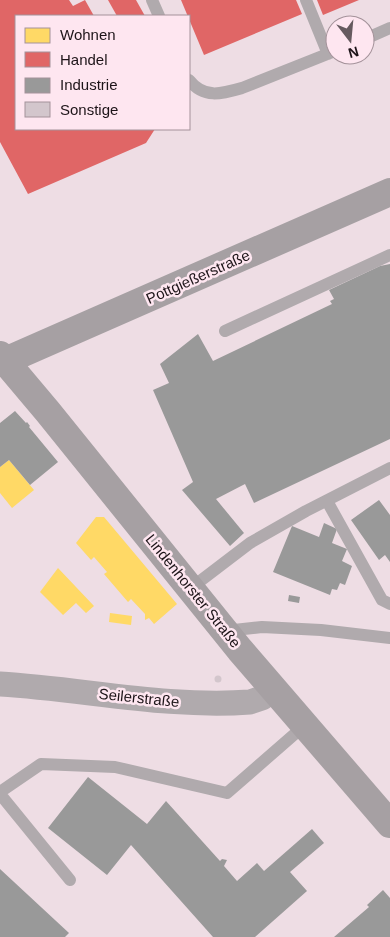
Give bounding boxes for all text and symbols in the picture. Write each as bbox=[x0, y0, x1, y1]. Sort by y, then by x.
legend bbox=[15, 15, 190, 130]
north arrow bbox=[325, 15, 375, 65]
text: Wohnen bbox=[60, 26, 116, 43]
text: N bbox=[347, 43, 361, 62]
text: Handel bbox=[60, 51, 108, 68]
text: Industrie bbox=[60, 76, 118, 93]
text: Sonstige bbox=[60, 101, 118, 118]
street label: Pottgießerstraße bbox=[143, 246, 252, 307]
street label: Lindenhorster Straße bbox=[142, 531, 244, 651]
street label: Seilerstraße bbox=[98, 685, 180, 710]

